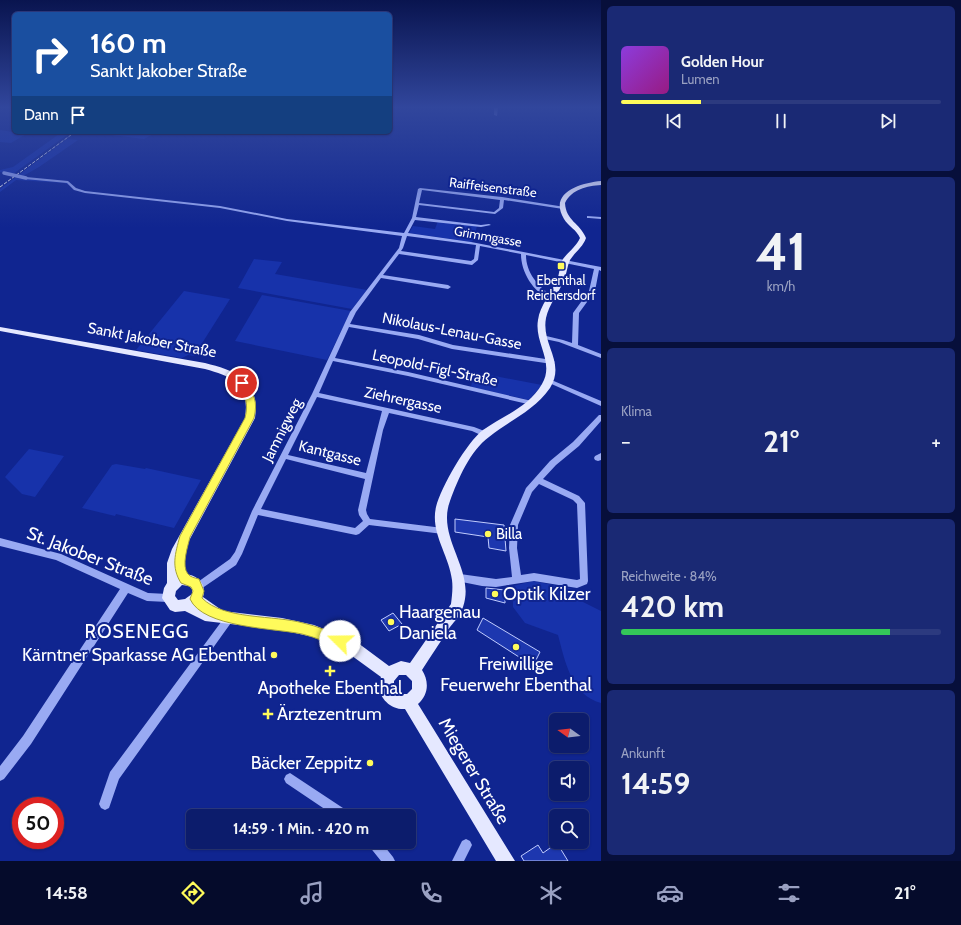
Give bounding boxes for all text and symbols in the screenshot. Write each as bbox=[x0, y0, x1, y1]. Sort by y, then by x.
text: 160 m bbox=[90, 26, 166, 60]
icon: right bbox=[24, 28, 76, 80]
text: Golden Hour bbox=[681, 53, 764, 71]
text: Sankt Jakober Straße bbox=[90, 60, 247, 82]
text: Lumen bbox=[681, 71, 720, 87]
icon: arrive bbox=[67, 104, 89, 126]
text: Dann bbox=[24, 106, 59, 124]
icon: previous bbox=[663, 110, 685, 132]
icon: pause bbox=[770, 110, 792, 132]
icon: next bbox=[877, 110, 899, 132]
street label: Raiffeisenstraße bbox=[448, 174, 538, 200]
text: 41 bbox=[755, 220, 807, 283]
street label: Grimmgasse bbox=[453, 222, 523, 250]
marker: Ebenthal Reichersdorf bbox=[556, 261, 566, 271]
place label: Ebenthal Reichersdorf bbox=[527, 272, 596, 303]
text: km/h bbox=[767, 278, 795, 294]
street label: Nikolaus-Lenau-Gasse bbox=[381, 309, 524, 353]
street label: Sankt Jakober Straße bbox=[86, 319, 218, 361]
street label: Leopold-Figl-Straße bbox=[371, 346, 500, 390]
pin bbox=[225, 366, 259, 400]
icon: arrive bbox=[231, 372, 253, 394]
street label: Ziehrergasse bbox=[363, 383, 444, 417]
street label: Jamnigweg bbox=[258, 395, 306, 466]
text: Klima bbox=[621, 403, 652, 419]
text: 21° bbox=[763, 423, 799, 460]
text: − bbox=[621, 428, 631, 455]
text: + bbox=[931, 428, 941, 455]
street label: Kantgasse bbox=[297, 437, 363, 470]
street label: St. Jakober Straße bbox=[24, 522, 156, 590]
place label: Billa bbox=[496, 525, 523, 543]
marker: Billa bbox=[483, 529, 493, 539]
text: Reichweite · 84% bbox=[621, 568, 717, 584]
place label: Optik Kilzer bbox=[503, 583, 591, 605]
text: 420 km bbox=[621, 588, 724, 625]
marker: Optik Kilzer bbox=[490, 589, 500, 599]
place label: Haargenau Daniela bbox=[399, 601, 481, 644]
marker: Haargenau Daniela bbox=[386, 617, 396, 627]
district label: ROSENEGG bbox=[85, 620, 189, 643]
position arrow bbox=[319, 620, 361, 662]
marker: Freiwillige Feuerwehr Ebenthal bbox=[511, 642, 521, 652]
place label: Kärntner Sparkasse AG Ebenthal bbox=[22, 644, 267, 666]
marker: Kärntner Sparkasse AG Ebenthal bbox=[269, 650, 279, 660]
place label: Freiwillige Feuerwehr Ebenthal bbox=[440, 653, 593, 696]
marker: Apotheke Ebenthal bbox=[325, 666, 335, 676]
place label: Apotheke Ebenthal bbox=[258, 677, 403, 699]
place label: Ärztezentrum bbox=[277, 703, 382, 725]
marker: Ärztezentrum bbox=[262, 708, 274, 720]
north arrow bbox=[549, 713, 589, 753]
map controls bbox=[549, 713, 589, 849]
street label: Miegerer Straße bbox=[434, 714, 514, 828]
text: Ankunft bbox=[621, 745, 665, 761]
place label: Bäcker Zeppitz bbox=[251, 752, 363, 774]
marker: Bäcker Zeppitz bbox=[365, 758, 375, 768]
button: sound bbox=[549, 761, 589, 801]
text: 14:59 bbox=[621, 765, 690, 802]
speed limit sign: 50 bbox=[12, 797, 64, 849]
button: search bbox=[549, 809, 589, 849]
text: 14:59 · 1 Min. · 420 m bbox=[233, 820, 369, 838]
icon: directions bbox=[179, 879, 207, 907]
icon: music bbox=[298, 879, 326, 907]
icon: phone bbox=[417, 879, 445, 907]
icon: climate bbox=[537, 879, 565, 907]
icon: car bbox=[656, 879, 684, 907]
icon: filters bbox=[775, 879, 803, 907]
text: 14:58 bbox=[46, 882, 88, 904]
text: 21° bbox=[894, 882, 915, 904]

